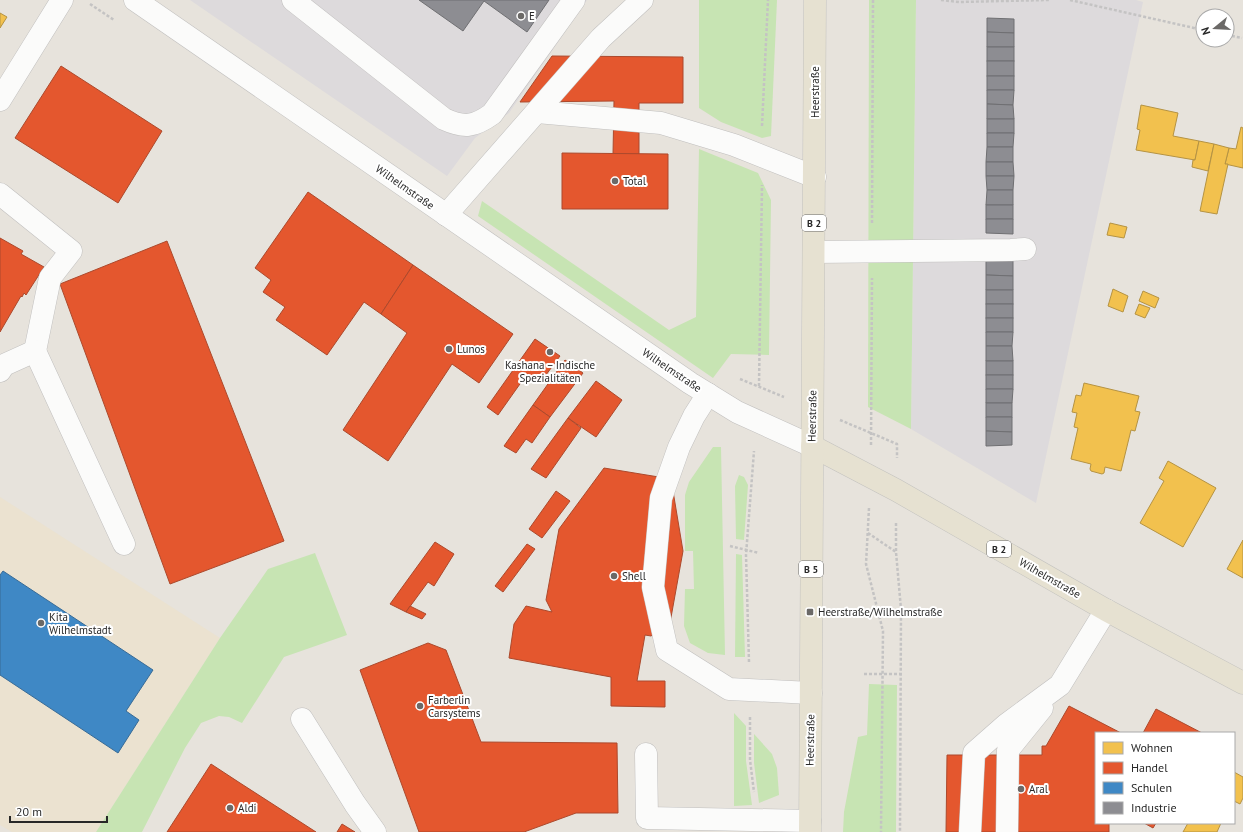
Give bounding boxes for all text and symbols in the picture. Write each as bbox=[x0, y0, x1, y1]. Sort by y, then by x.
north arrow bbox=[1195, 8, 1235, 48]
place label: E bbox=[529, 9, 535, 23]
marker: E bbox=[516, 11, 526, 21]
text: N bbox=[1198, 25, 1213, 37]
street label: Heerstraße bbox=[808, 66, 822, 118]
street label: Wilhelmstraße bbox=[373, 162, 437, 213]
place label: Total bbox=[623, 174, 647, 188]
marker: Total bbox=[610, 176, 620, 186]
road number: B 2 bbox=[802, 215, 826, 231]
place label: Lunos bbox=[457, 342, 485, 356]
marker: Lunos bbox=[444, 344, 454, 354]
street label: Wilhelmstraße bbox=[640, 345, 705, 395]
marker: Kashana – Indische Spezialitäten bbox=[545, 347, 555, 357]
place label: Kashana – Indische Spezialitäten bbox=[505, 358, 595, 385]
street label: Heerstraße bbox=[805, 390, 819, 442]
road number: B 2 bbox=[987, 541, 1011, 557]
street label: Wilhelmstraße bbox=[1017, 555, 1084, 601]
road number: B 5 bbox=[799, 561, 823, 577]
place label: Shell bbox=[622, 569, 647, 583]
marker: Shell bbox=[609, 571, 619, 581]
place label: Heerstraße/Wilhelmstraße bbox=[818, 605, 943, 619]
marker: Heerstraße/Wilhelmstraße bbox=[805, 607, 815, 617]
place label: Kita Wilhelmstadt bbox=[49, 610, 112, 637]
marker: Kita Wilhelmstadt bbox=[36, 618, 46, 628]
place label: Farberlin Carsystems bbox=[428, 693, 481, 720]
marker: Farberlin Carsystems bbox=[415, 701, 425, 711]
street label: Heerstraße bbox=[803, 714, 817, 766]
legend bbox=[1095, 732, 1235, 824]
text: Wohnen bbox=[1131, 740, 1173, 755]
text: Handel bbox=[1131, 760, 1168, 775]
text: Schulen bbox=[1131, 780, 1172, 795]
place label: Aral bbox=[1029, 782, 1049, 796]
marker: Aral bbox=[1016, 784, 1026, 794]
scale bar bbox=[10, 798, 107, 824]
text: Industrie bbox=[1131, 800, 1177, 815]
place label: Aldi bbox=[238, 801, 257, 815]
marker: Aldi bbox=[225, 803, 235, 813]
text: 20 m bbox=[16, 804, 42, 819]

